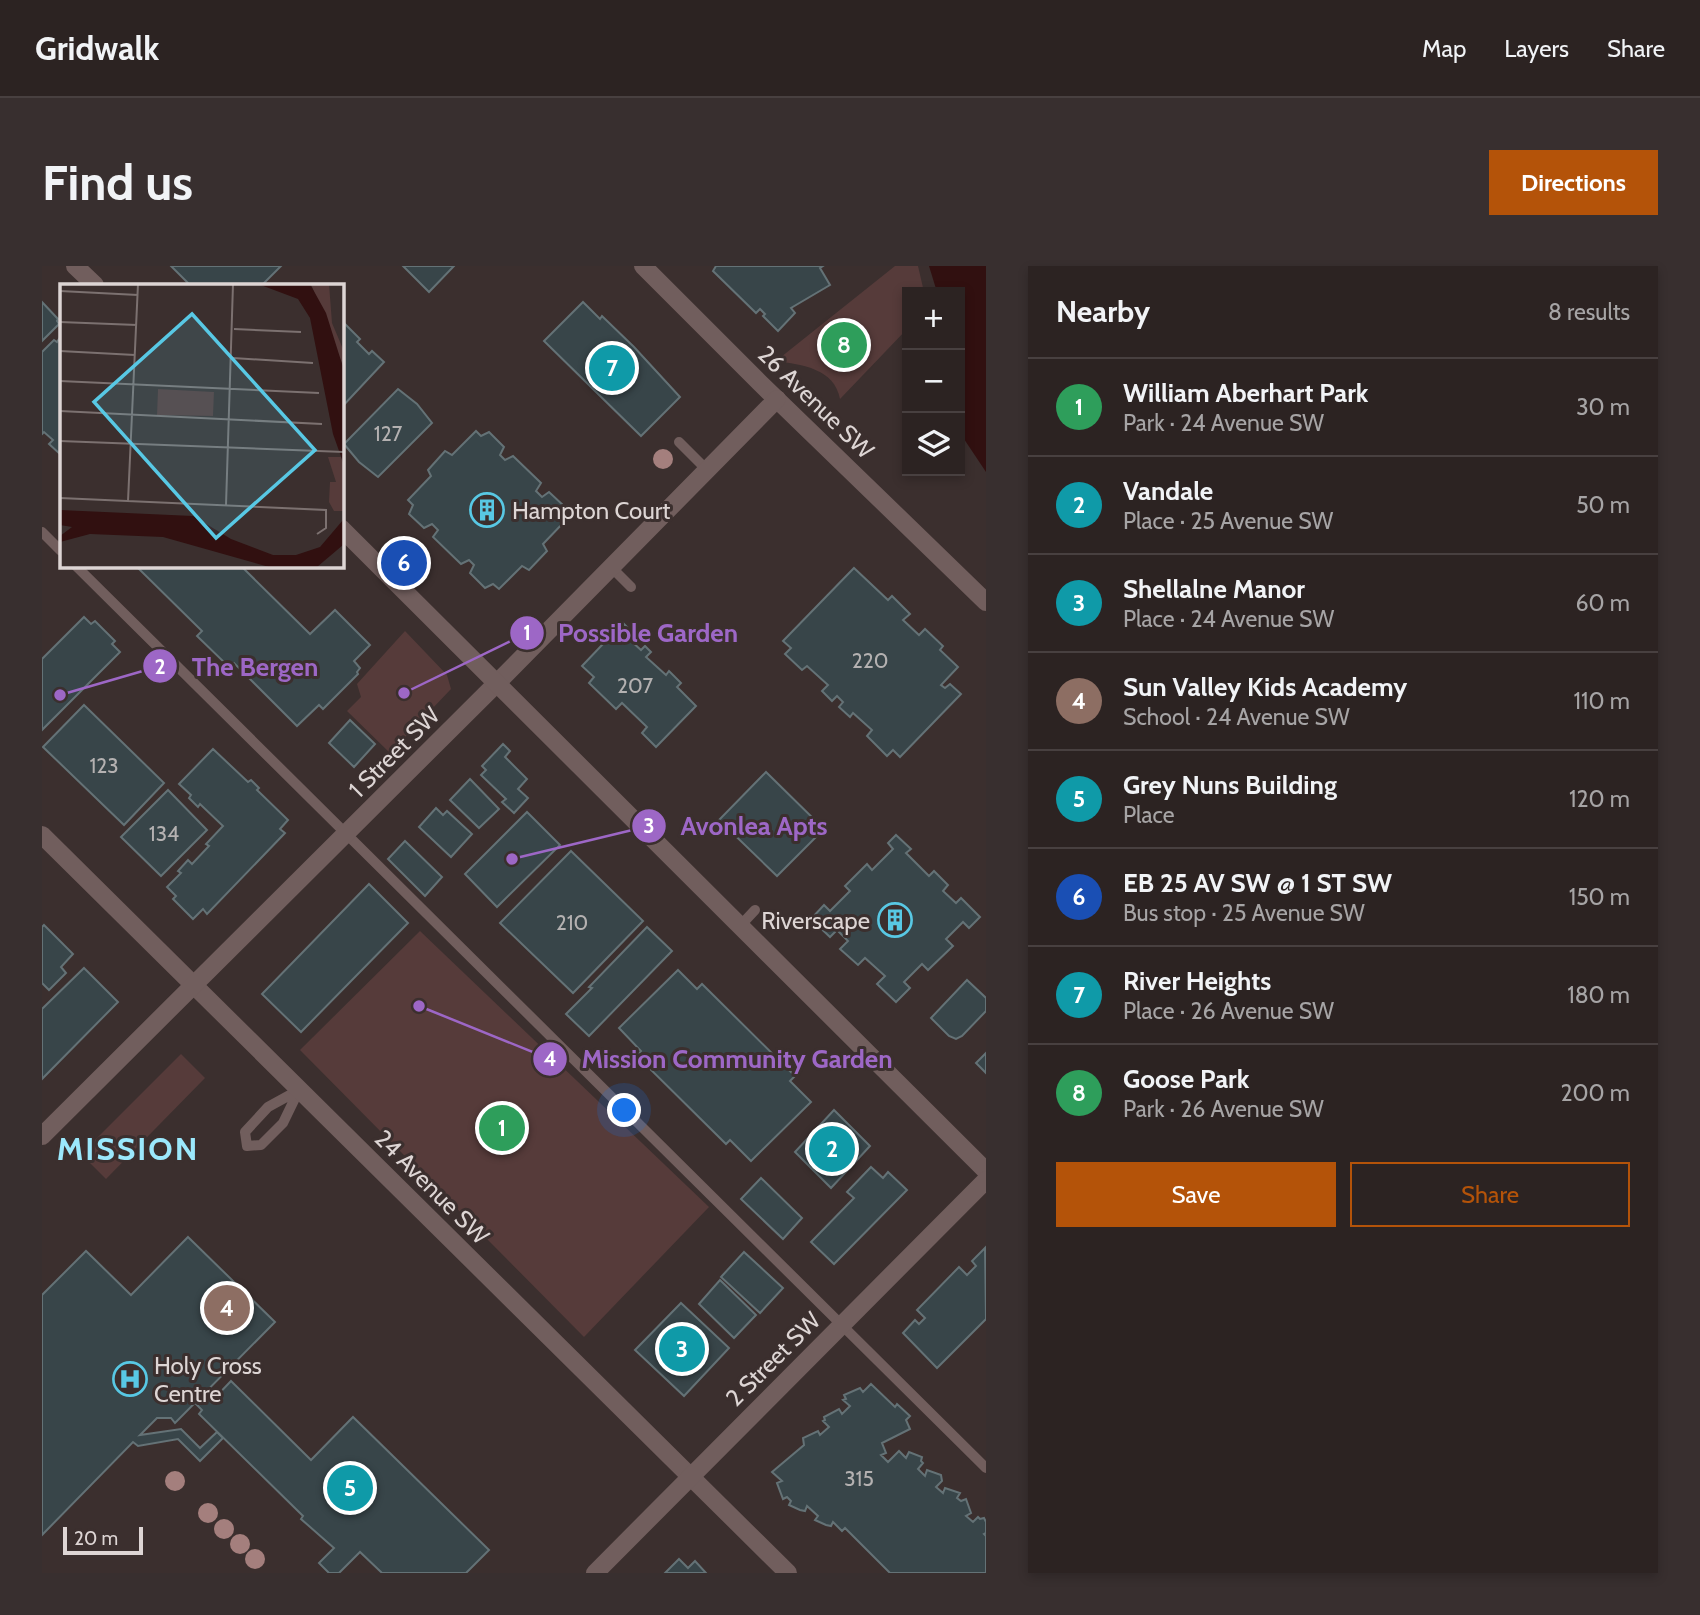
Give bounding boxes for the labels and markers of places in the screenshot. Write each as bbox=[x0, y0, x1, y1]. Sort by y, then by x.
pin: 8 bbox=[821, 319, 867, 371]
pin: 7 bbox=[589, 342, 635, 394]
building icon: Hampton Court bbox=[468, 491, 506, 529]
place label: Hampton Court bbox=[512, 496, 670, 525]
pin: 6 bbox=[381, 537, 427, 589]
callout: Possible Garden bbox=[509, 609, 752, 656]
callout: The Bergen bbox=[142, 643, 332, 690]
callout: Avonlea Apts bbox=[631, 802, 841, 849]
building icon: Riverscape bbox=[876, 901, 914, 939]
place label: Riverscape bbox=[761, 906, 870, 935]
callout: Mission Community Garden bbox=[532, 1035, 906, 1082]
pin: 1 bbox=[479, 1102, 525, 1154]
pin: 2 bbox=[809, 1123, 855, 1175]
pin: 4 bbox=[204, 1282, 250, 1334]
pin: 3 bbox=[659, 1323, 705, 1375]
place label: Holy Cross Centre bbox=[154, 1351, 262, 1408]
hospital icon: Holy Cross Centre bbox=[111, 1360, 149, 1398]
pin: 5 bbox=[327, 1462, 373, 1514]

